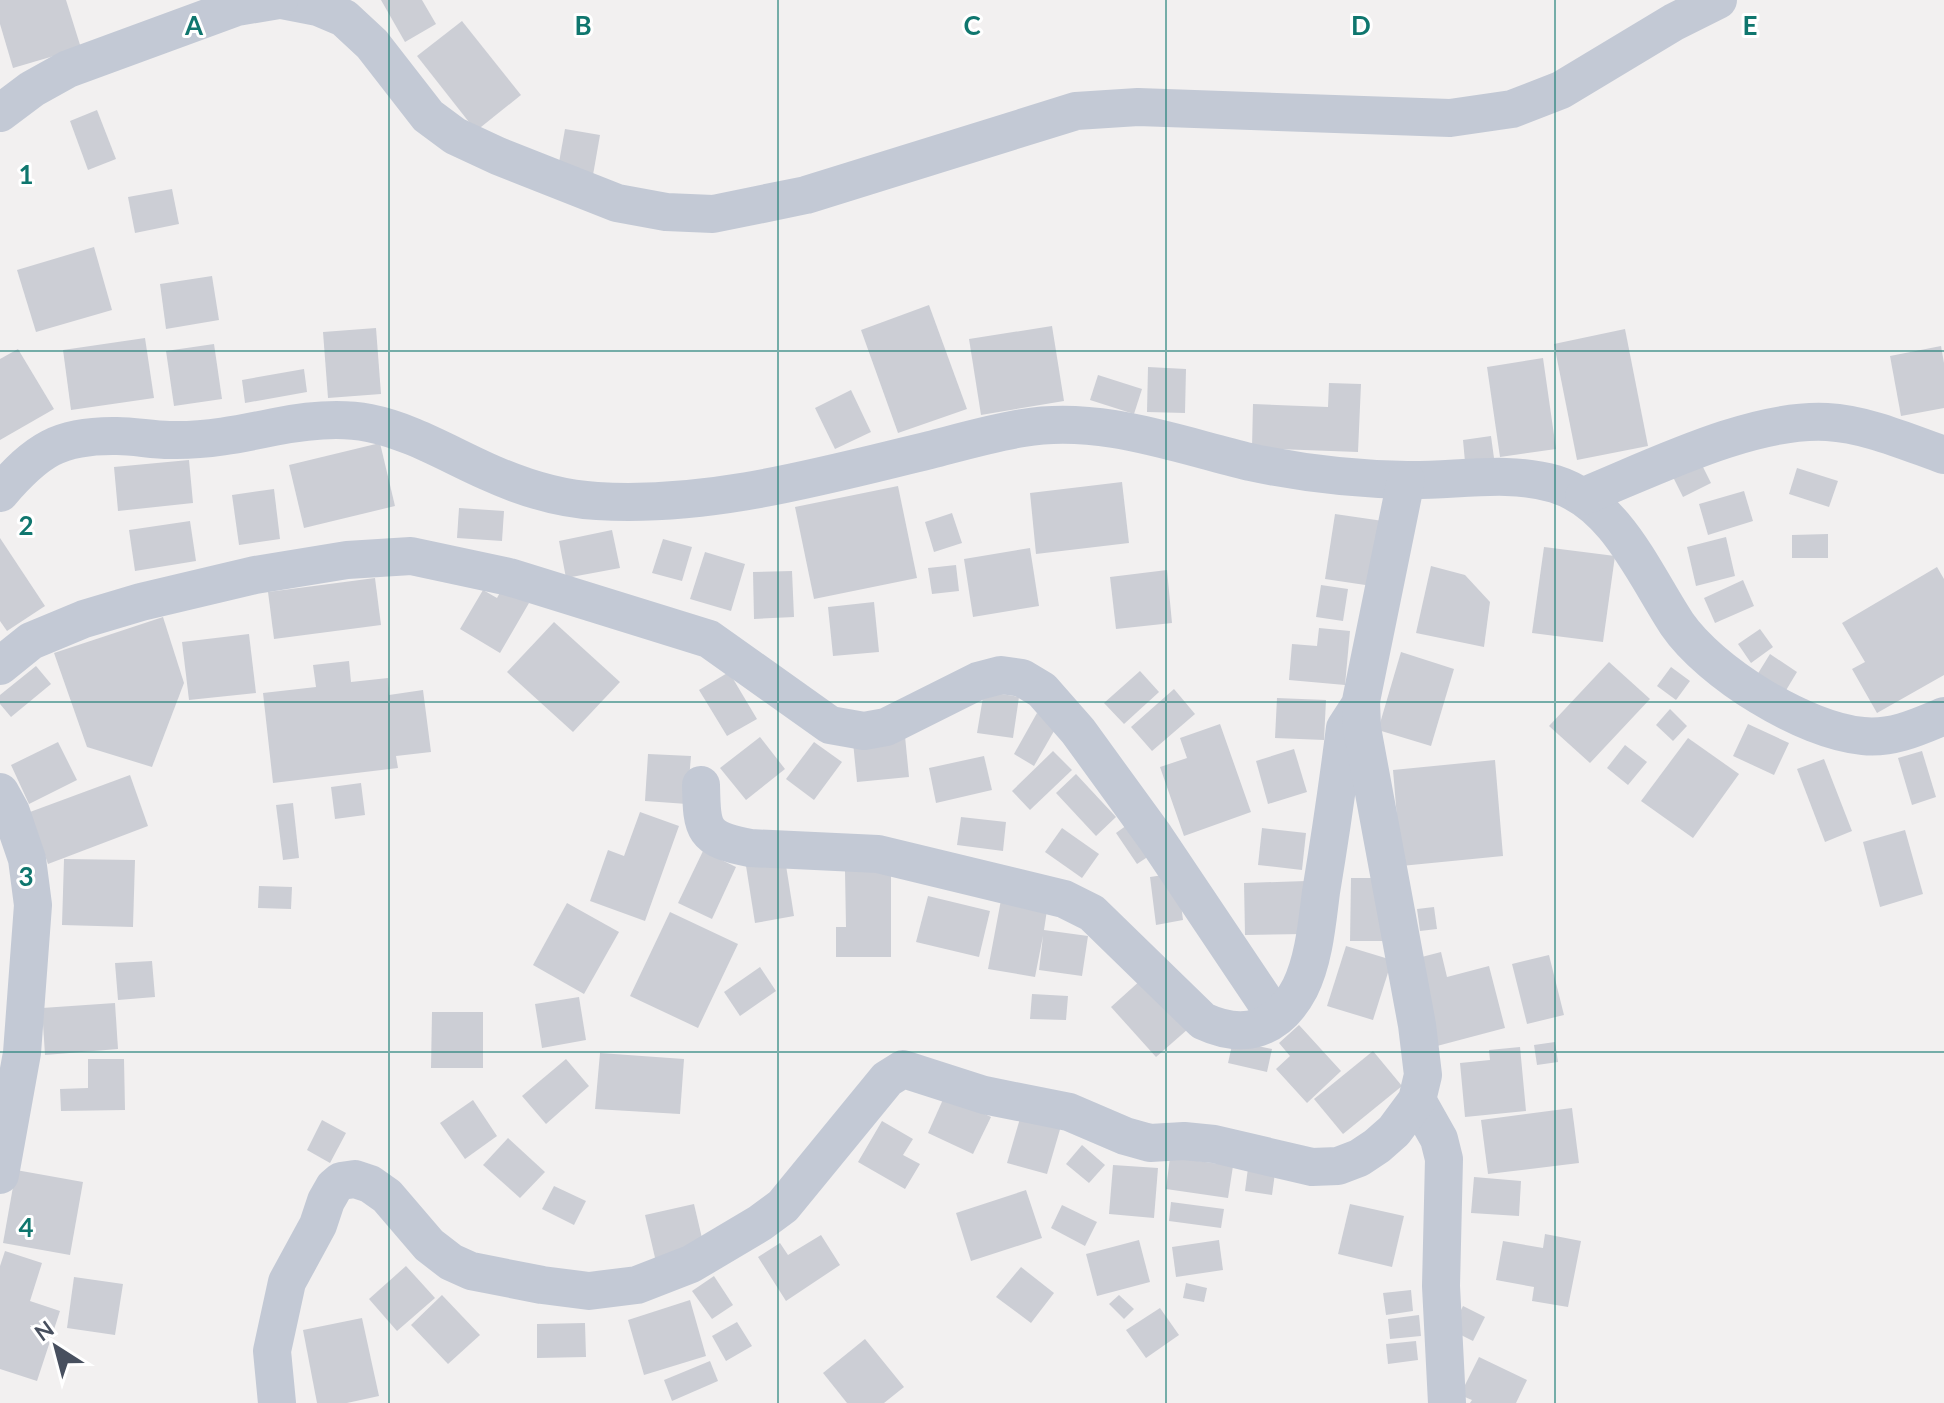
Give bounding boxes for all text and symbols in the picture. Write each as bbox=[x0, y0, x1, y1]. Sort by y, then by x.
text: A bbox=[184, 9, 204, 41]
text: B bbox=[574, 9, 592, 41]
text: C bbox=[963, 9, 981, 41]
text: D bbox=[1351, 9, 1371, 41]
text: E bbox=[1743, 9, 1757, 41]
text: 1 bbox=[18, 158, 34, 190]
text: 2 bbox=[18, 509, 34, 541]
text: 3 bbox=[18, 860, 34, 892]
text: 4 bbox=[18, 1211, 34, 1243]
north arrow bbox=[16, 1307, 96, 1387]
text: N bbox=[29, 1315, 59, 1346]

